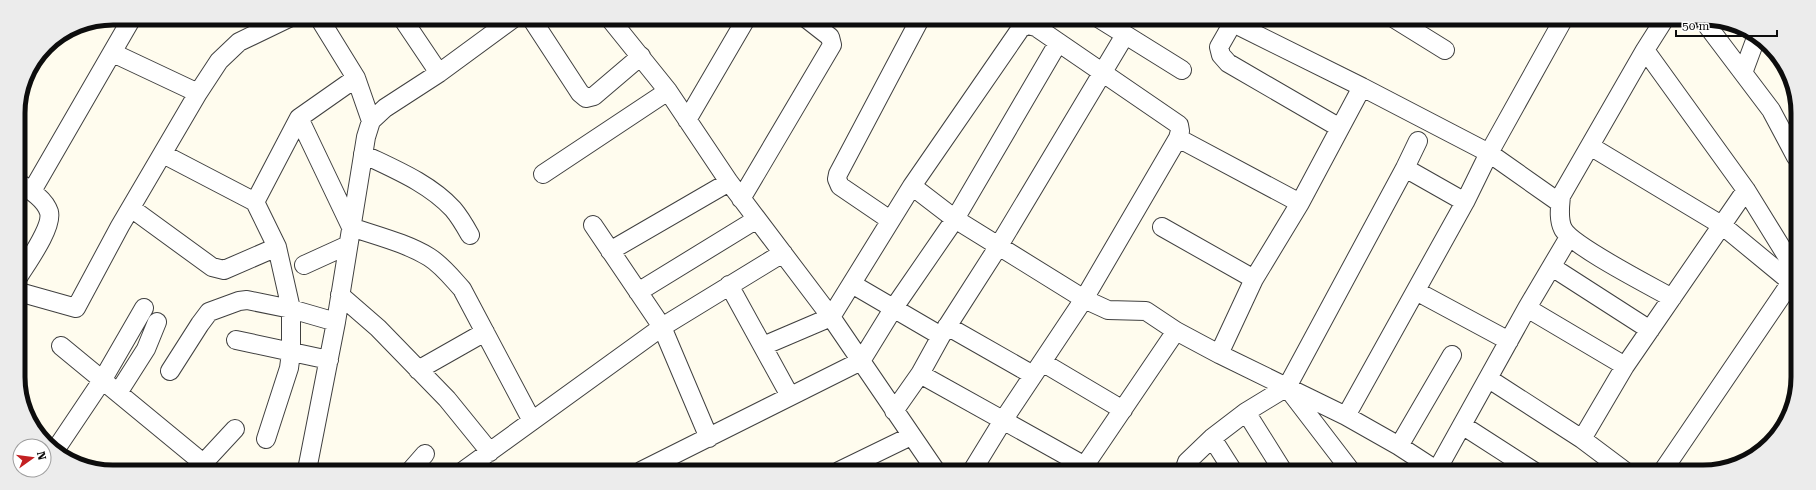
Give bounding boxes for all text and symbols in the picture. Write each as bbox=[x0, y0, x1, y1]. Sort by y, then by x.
scale bar bbox=[1676, 12, 1777, 38]
text: 50 m bbox=[1682, 19, 1709, 33]
north arrow bbox=[12, 438, 52, 478]
text: N bbox=[34, 450, 49, 462]

